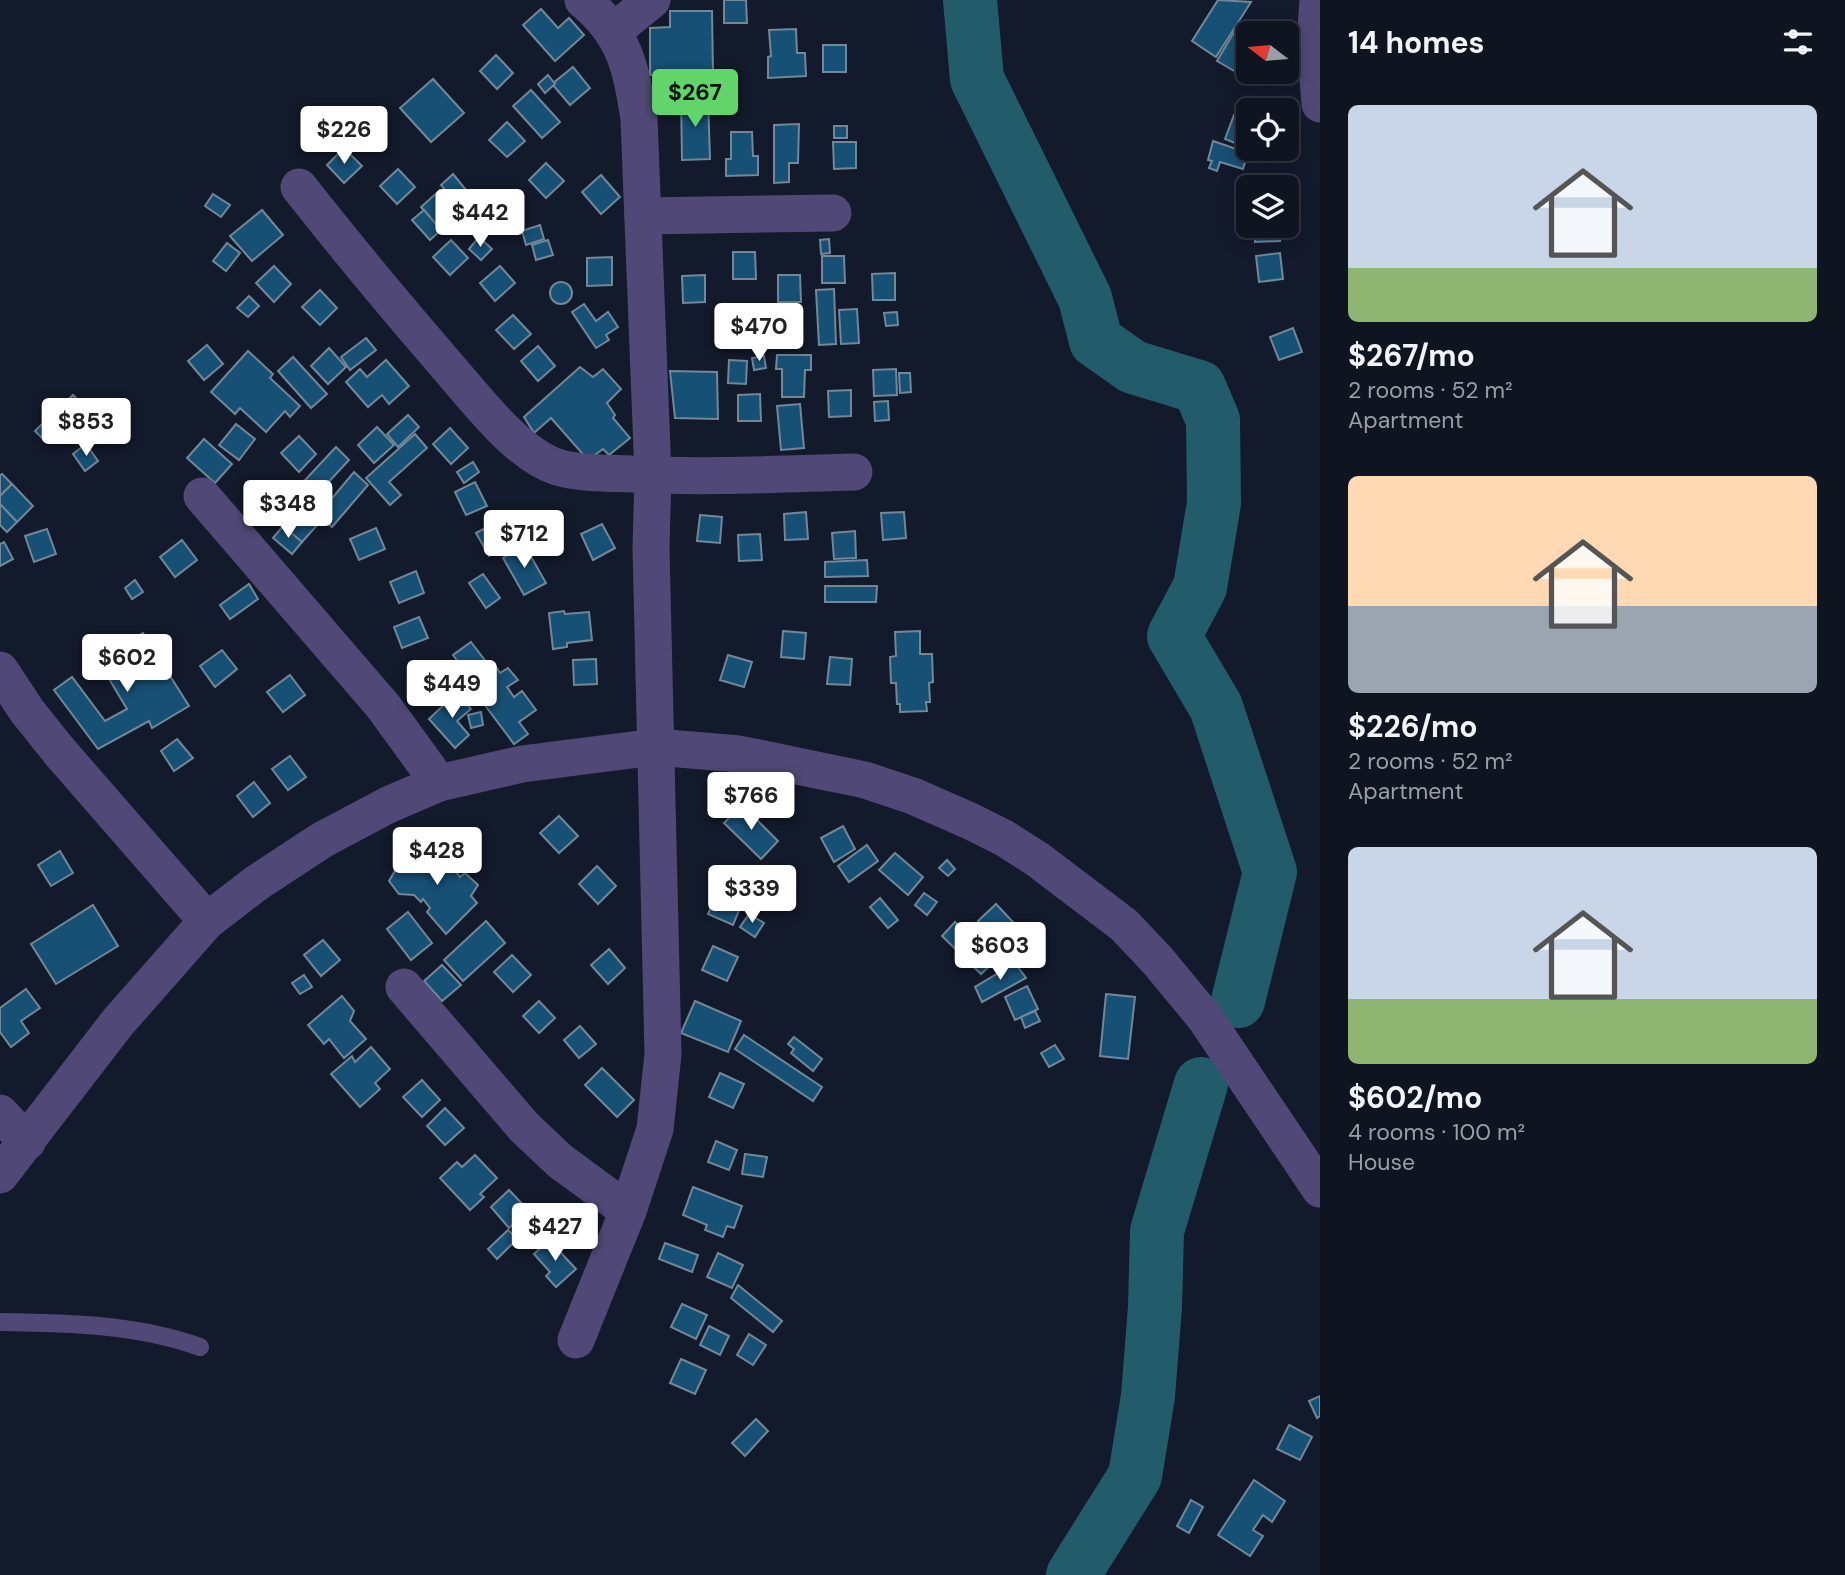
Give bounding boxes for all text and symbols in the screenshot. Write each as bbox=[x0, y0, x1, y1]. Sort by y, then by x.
north arrow bbox=[1236, 21, 1298, 84]
map controls bbox=[1236, 21, 1299, 238]
text: 14 homes bbox=[1348, 23, 1485, 62]
icon: filters bbox=[1779, 23, 1817, 61]
pin: $267 bbox=[654, 69, 736, 129]
text: $267 bbox=[668, 77, 722, 107]
button: locate bbox=[1236, 98, 1299, 161]
pin: $226 bbox=[303, 106, 385, 166]
text: $226 bbox=[316, 114, 372, 144]
icon: home bbox=[1520, 150, 1646, 276]
button: layers bbox=[1236, 175, 1299, 238]
pin: $442 bbox=[439, 190, 521, 249]
text: $442 bbox=[451, 197, 509, 227]
pin: $470 bbox=[718, 304, 800, 363]
text: $470 bbox=[730, 311, 788, 341]
text: $267/mo bbox=[1348, 336, 1475, 375]
text: 2 rooms · 52 m² bbox=[1348, 375, 1513, 405]
pin: $853 bbox=[45, 398, 127, 458]
text: Apartment bbox=[1348, 405, 1463, 435]
text: $853 bbox=[58, 406, 114, 436]
pin: $348 bbox=[247, 480, 329, 540]
text: $348 bbox=[259, 488, 317, 518]
pin: $712 bbox=[483, 510, 565, 570]
text: $712 bbox=[500, 518, 548, 548]
icon: home bbox=[1520, 521, 1646, 647]
pin: $602 bbox=[86, 634, 168, 694]
text: $602 bbox=[98, 642, 156, 672]
pin: $449 bbox=[411, 660, 493, 720]
text: $449 bbox=[423, 668, 481, 698]
text: $226/mo bbox=[1348, 707, 1478, 746]
text: 2 rooms · 52 m² bbox=[1348, 746, 1513, 776]
pin: $766 bbox=[710, 772, 792, 832]
text: Apartment bbox=[1348, 776, 1463, 806]
text: $766 bbox=[723, 780, 779, 810]
pin: $428 bbox=[396, 828, 478, 887]
text: $428 bbox=[409, 835, 465, 865]
pin: $339 bbox=[711, 866, 793, 925]
text: $339 bbox=[724, 873, 780, 903]
icon: home bbox=[1520, 892, 1646, 1018]
pin: $603 bbox=[959, 922, 1041, 982]
text: $603 bbox=[971, 930, 1029, 960]
text: $602/mo bbox=[1348, 1078, 1482, 1117]
text: 4 rooms · 100 m² bbox=[1348, 1117, 1525, 1147]
text: House bbox=[1348, 1147, 1415, 1177]
pin: $427 bbox=[514, 1204, 596, 1263]
text: $427 bbox=[528, 1211, 582, 1241]

